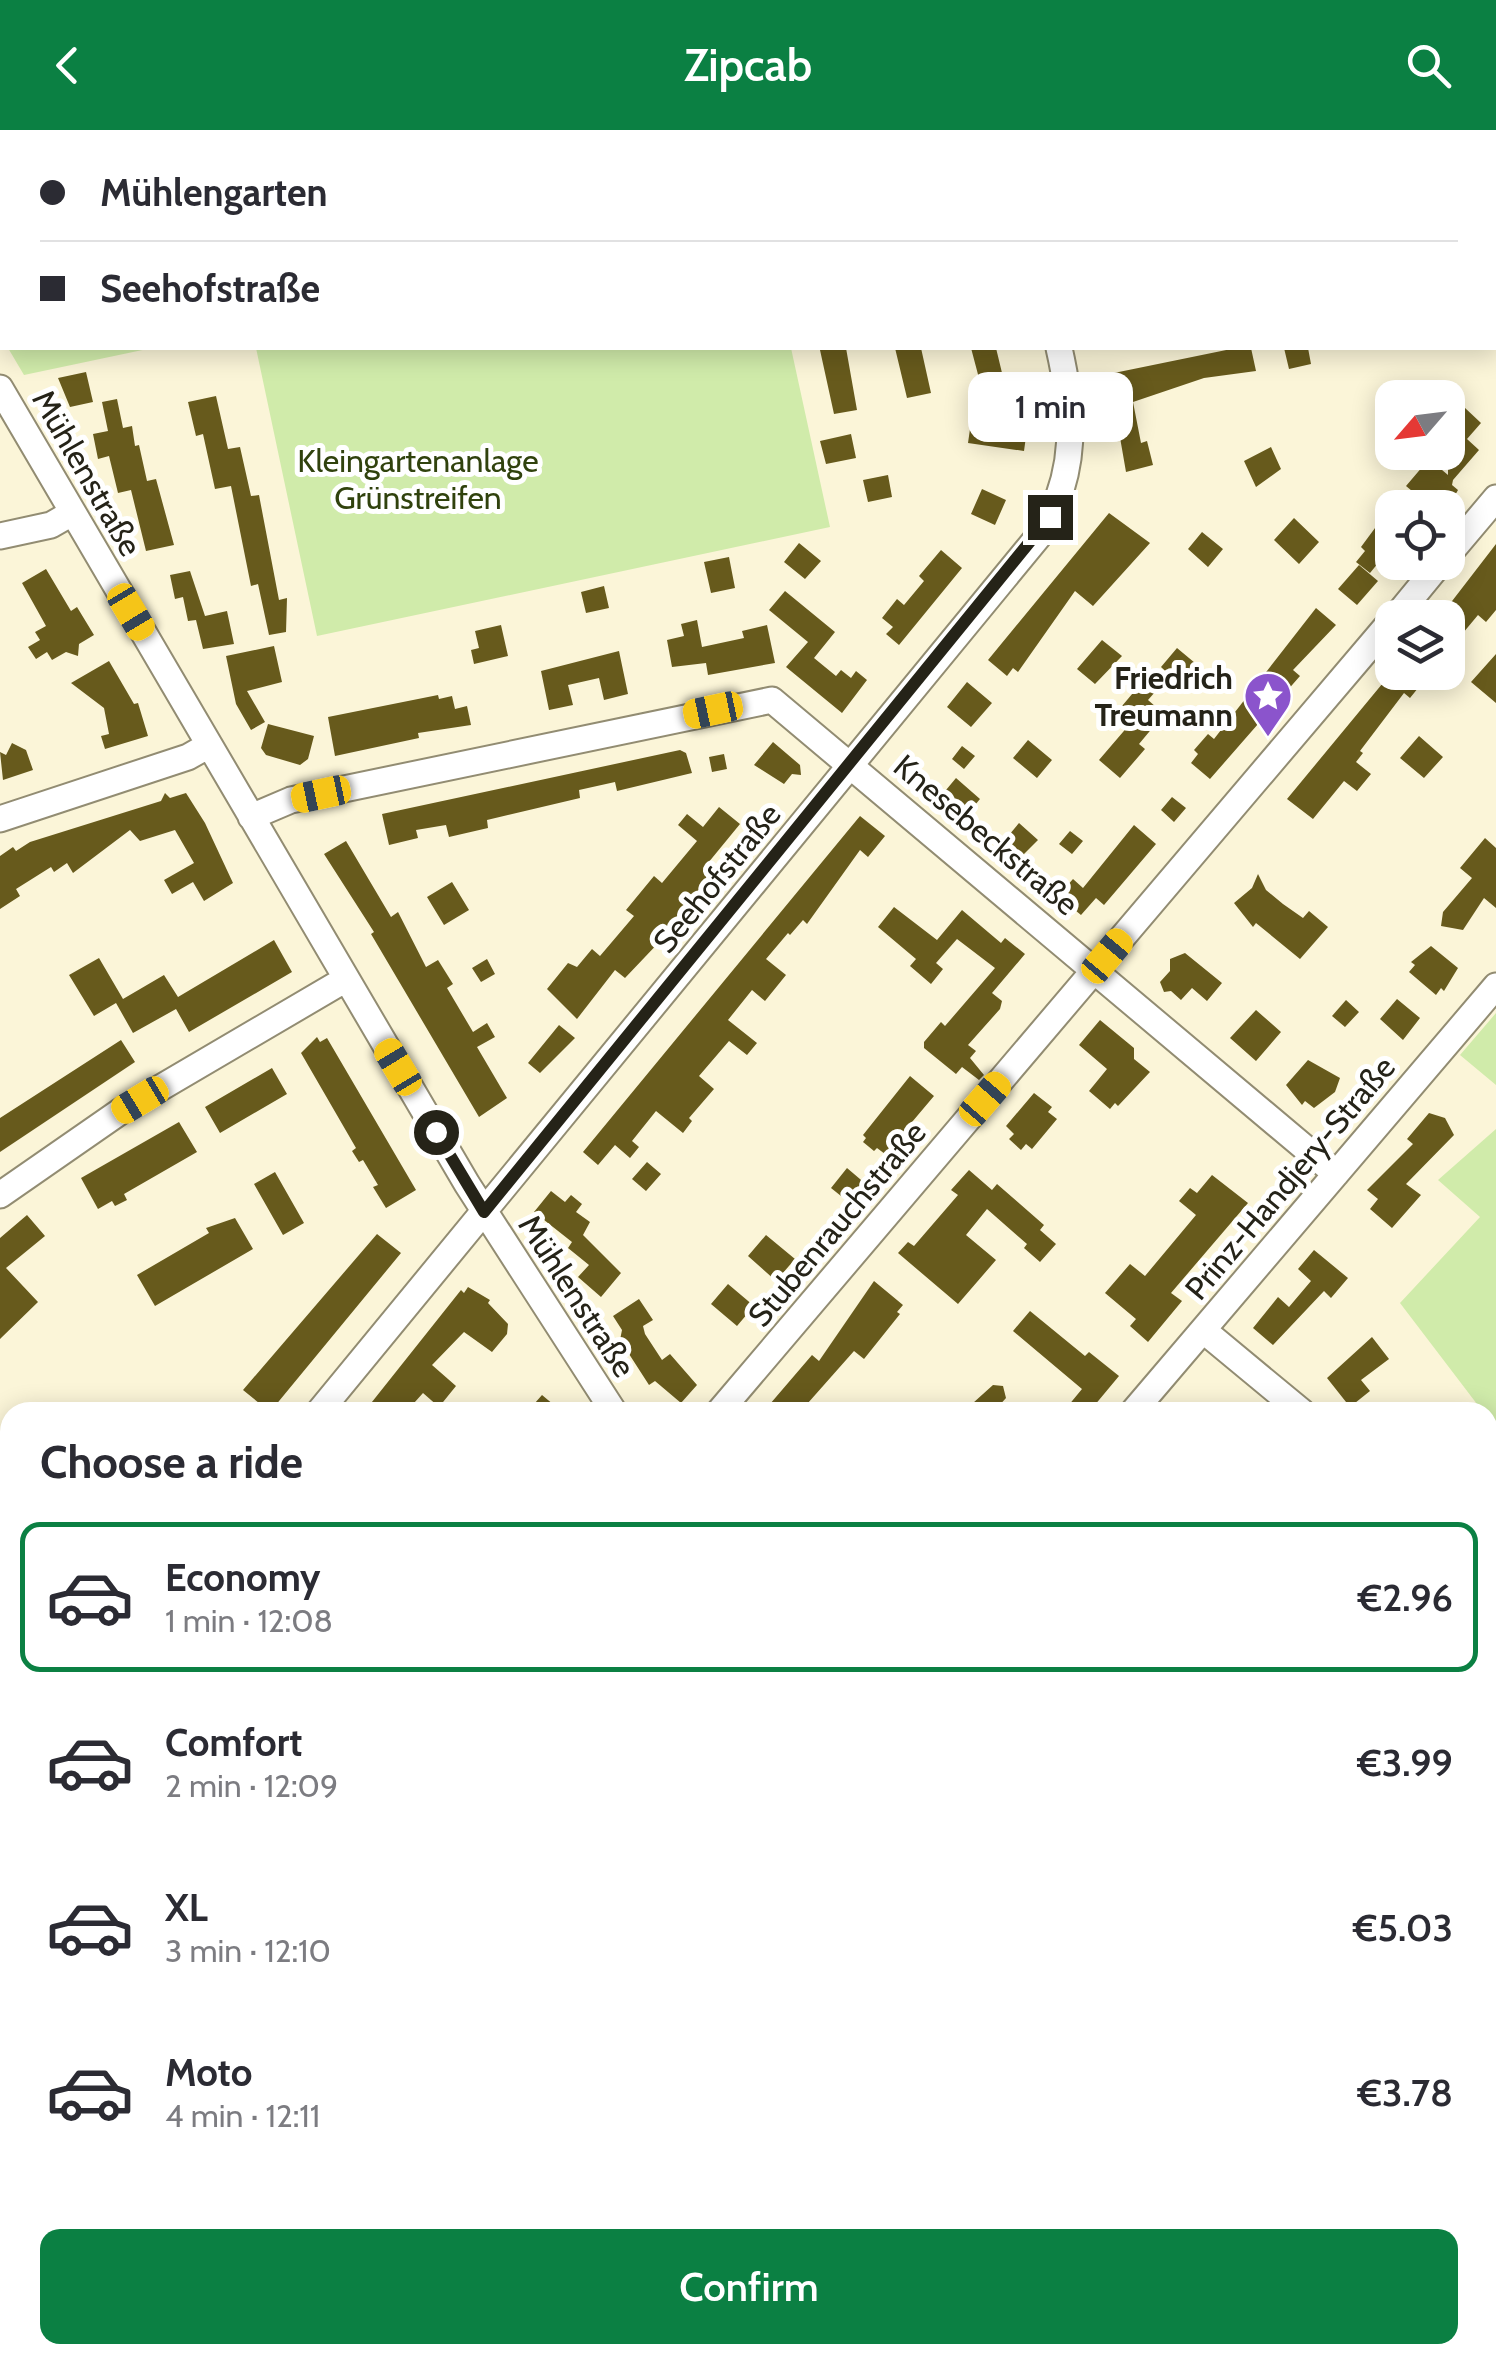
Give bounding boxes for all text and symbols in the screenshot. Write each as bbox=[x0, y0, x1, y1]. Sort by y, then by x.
icon: back bbox=[40, 38, 95, 93]
text: Zipcab bbox=[684, 38, 812, 92]
icon: search bbox=[1401, 38, 1456, 93]
text: Mühlengarten bbox=[100, 169, 328, 216]
text: Seehofstraße bbox=[100, 265, 320, 312]
callout: 1 min bbox=[968, 372, 1132, 442]
north arrow bbox=[1375, 380, 1465, 470]
map controls bbox=[1375, 380, 1465, 690]
street label: Mühlenstraße bbox=[24, 383, 151, 563]
text: 1 min bbox=[1015, 387, 1086, 426]
park label: Kleingartenanlage Grünstreifen bbox=[297, 441, 539, 517]
button: locate bbox=[1375, 490, 1465, 580]
route end bbox=[1028, 495, 1073, 540]
car bbox=[103, 579, 159, 645]
button: layers bbox=[1375, 600, 1465, 690]
place label: Friedrich Treumann bbox=[1094, 658, 1233, 734]
place icon: Friedrich Treumann bbox=[1242, 670, 1294, 738]
car bbox=[681, 689, 745, 731]
street label: Knesebeckstraße bbox=[886, 746, 1087, 923]
car bbox=[289, 773, 353, 815]
street label: Seehofstraße bbox=[645, 795, 789, 960]
car bbox=[1076, 923, 1138, 989]
car bbox=[370, 1034, 426, 1100]
street label: Prinz-Handjery-Straße bbox=[1176, 1048, 1403, 1307]
car bbox=[954, 1067, 1016, 1131]
car bbox=[107, 1072, 173, 1128]
route start bbox=[414, 1110, 459, 1155]
street label: Stubenrauchstraße bbox=[740, 1113, 934, 1334]
street label: Mühlenstraße bbox=[511, 1207, 644, 1384]
text: Choose a ride bbox=[40, 1435, 303, 1489]
icon: car bbox=[45, 1552, 135, 1642]
text: Economy bbox=[165, 1554, 320, 1601]
text: €2.96 bbox=[1358, 1574, 1453, 1621]
text: 1 min · 12:08 bbox=[165, 1601, 333, 1640]
icon: car bbox=[45, 1717, 135, 1807]
text: Comfort bbox=[165, 1719, 302, 1766]
text: €3.99 bbox=[1357, 1739, 1453, 1786]
text: 2 min · 12:09 bbox=[165, 1766, 338, 1805]
icon: car bbox=[45, 1882, 135, 1972]
text: XL bbox=[165, 1884, 208, 1931]
text: €5.03 bbox=[1353, 1904, 1453, 1951]
text: 3 min · 12:10 bbox=[165, 1931, 331, 1970]
icon: car bbox=[45, 2047, 135, 2137]
text: Moto bbox=[165, 2049, 252, 2096]
text: €3.78 bbox=[1357, 2069, 1453, 2116]
text: 4 min · 12:11 bbox=[165, 2096, 320, 2135]
button: Confirm bbox=[40, 2229, 1458, 2344]

